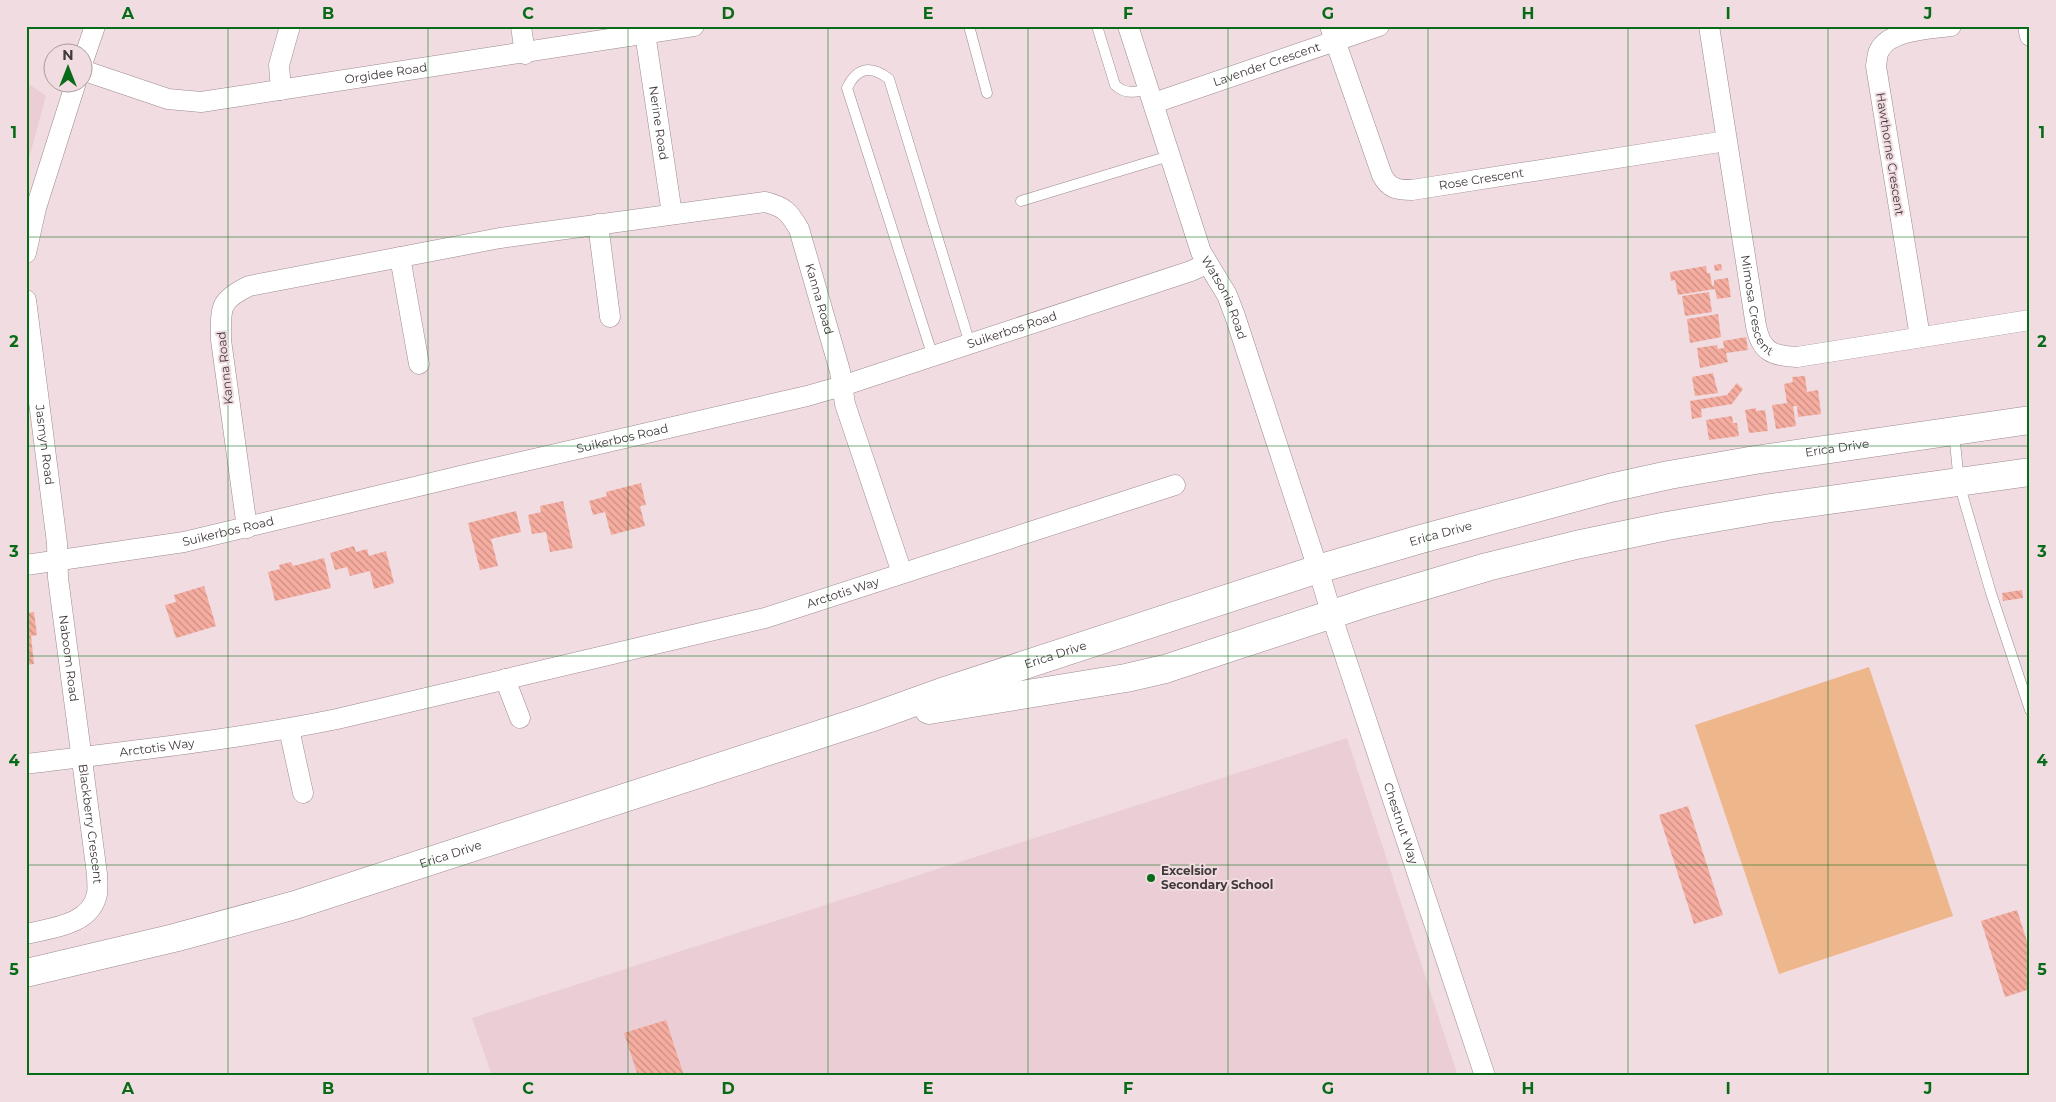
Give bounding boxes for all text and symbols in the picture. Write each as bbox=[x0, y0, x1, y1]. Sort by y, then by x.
text: A bbox=[121, 4, 135, 23]
text: B bbox=[322, 4, 334, 23]
text: C bbox=[522, 4, 534, 23]
text: D bbox=[721, 4, 735, 23]
text: E bbox=[923, 4, 933, 23]
text: F bbox=[1123, 4, 1133, 23]
text: G bbox=[1322, 4, 1334, 23]
text: H bbox=[1522, 4, 1534, 23]
text: I bbox=[1725, 4, 1731, 23]
text: J bbox=[1923, 4, 1932, 23]
street label: Lavender Crescent bbox=[1211, 39, 1322, 89]
north arrow bbox=[42, 42, 92, 92]
text: N bbox=[62, 46, 74, 64]
street label: Orgidee Road bbox=[343, 59, 428, 87]
street label: Nerine Road bbox=[646, 85, 672, 161]
street label: Hawthorne Crescent bbox=[1873, 91, 1908, 217]
text: 1 bbox=[11, 123, 17, 142]
text: 1 bbox=[2039, 123, 2045, 142]
street label: Rose Crescent bbox=[1438, 165, 1525, 193]
street label: Watsonia Road bbox=[1198, 253, 1250, 341]
street label: Mimosa Crescent bbox=[1738, 254, 1777, 359]
street label: Kanna Road bbox=[802, 261, 837, 336]
street label: Suikerbos Road bbox=[965, 308, 1059, 351]
street label: Kanna Road bbox=[213, 331, 236, 405]
text: 2 bbox=[9, 332, 19, 351]
text: 2 bbox=[2037, 332, 2047, 351]
street label: Jasmyn Road bbox=[32, 403, 58, 486]
street label: Suikerbos Road bbox=[575, 420, 670, 456]
street label: Erica Drive bbox=[1804, 436, 1870, 460]
street label: Suikerbos Road bbox=[181, 513, 275, 549]
street label: Erica Drive bbox=[1407, 518, 1474, 549]
text: 3 bbox=[8, 542, 19, 561]
text: 3 bbox=[2036, 542, 2047, 561]
street label: Arctotis Way bbox=[805, 573, 881, 611]
street label: Naboom Road bbox=[56, 614, 82, 703]
street label: Erica Drive bbox=[1022, 637, 1088, 672]
street label: Arctotis Way bbox=[119, 735, 196, 759]
text: 4 bbox=[8, 751, 20, 770]
text: 4 bbox=[2036, 751, 2048, 770]
street label: Blackberry Crescent bbox=[76, 763, 105, 884]
street label: Chestnut Way bbox=[1381, 781, 1422, 866]
street label: Erica Drive bbox=[417, 837, 483, 871]
place label: Excelsior Secondary School bbox=[1161, 863, 1273, 892]
marker: Excelsior Secondary School bbox=[1145, 872, 1157, 884]
text: 5 bbox=[9, 960, 19, 979]
text: 5 bbox=[2037, 960, 2047, 979]
text: A bbox=[121, 1079, 135, 1098]
text: B bbox=[322, 1079, 334, 1098]
text: C bbox=[522, 1079, 534, 1098]
text: D bbox=[721, 1079, 735, 1098]
text: E bbox=[923, 1079, 933, 1098]
text: F bbox=[1123, 1079, 1133, 1098]
text: G bbox=[1322, 1079, 1334, 1098]
text: H bbox=[1522, 1079, 1534, 1098]
text: I bbox=[1725, 1079, 1731, 1098]
text: J bbox=[1923, 1079, 1932, 1098]

